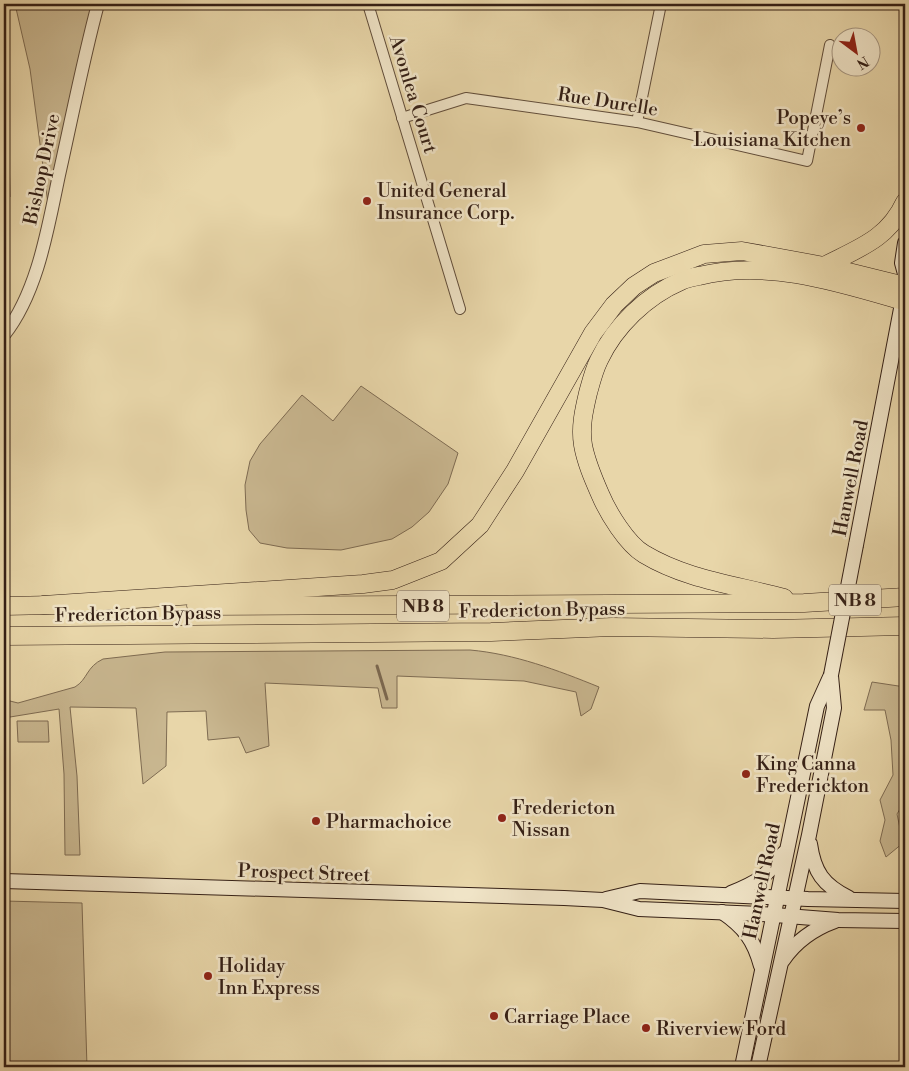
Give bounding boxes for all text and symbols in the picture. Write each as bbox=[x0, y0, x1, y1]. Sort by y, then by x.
north arrow bbox=[832, 28, 882, 78]
street label: Avonlea Court bbox=[383, 32, 442, 156]
text: N bbox=[853, 52, 872, 73]
street label: Rue Durelle bbox=[556, 82, 660, 122]
place label: Popeye’s Louisiana Kitchen bbox=[694, 106, 851, 152]
street label: Bishop Drive bbox=[18, 111, 65, 228]
marker: Popeye’s Louisiana Kitchen bbox=[855, 122, 867, 134]
place label: United General Insurance Corp. bbox=[377, 179, 515, 225]
marker: United General Insurance Corp. bbox=[361, 195, 373, 207]
street label: Hanwell Road bbox=[828, 418, 874, 538]
road number: NB 8 bbox=[829, 584, 881, 616]
road number: NB 8 bbox=[397, 590, 449, 622]
street label: Fredericton Bypass bbox=[459, 597, 625, 623]
street label: Fredericton Bypass bbox=[55, 601, 221, 627]
place label: King Canna Frederickton bbox=[756, 752, 869, 798]
marker: King Canna Frederickton bbox=[740, 768, 752, 780]
place label: Fredericton Nissan bbox=[512, 796, 615, 842]
place label: Pharmachoice bbox=[326, 810, 452, 834]
marker: Fredericton Nissan bbox=[496, 812, 508, 824]
marker: Pharmachoice bbox=[310, 815, 322, 827]
street label: Hanwell Road bbox=[738, 821, 786, 941]
street label: Prospect Street bbox=[237, 859, 371, 887]
place label: Holiday Inn Express bbox=[218, 954, 320, 1000]
marker: Holiday Inn Express bbox=[202, 970, 214, 982]
place label: Carriage Place bbox=[504, 1005, 630, 1029]
marker: Carriage Place bbox=[488, 1010, 500, 1022]
place label: Riverview Ford bbox=[656, 1017, 786, 1041]
marker: Riverview Ford bbox=[640, 1022, 652, 1034]

